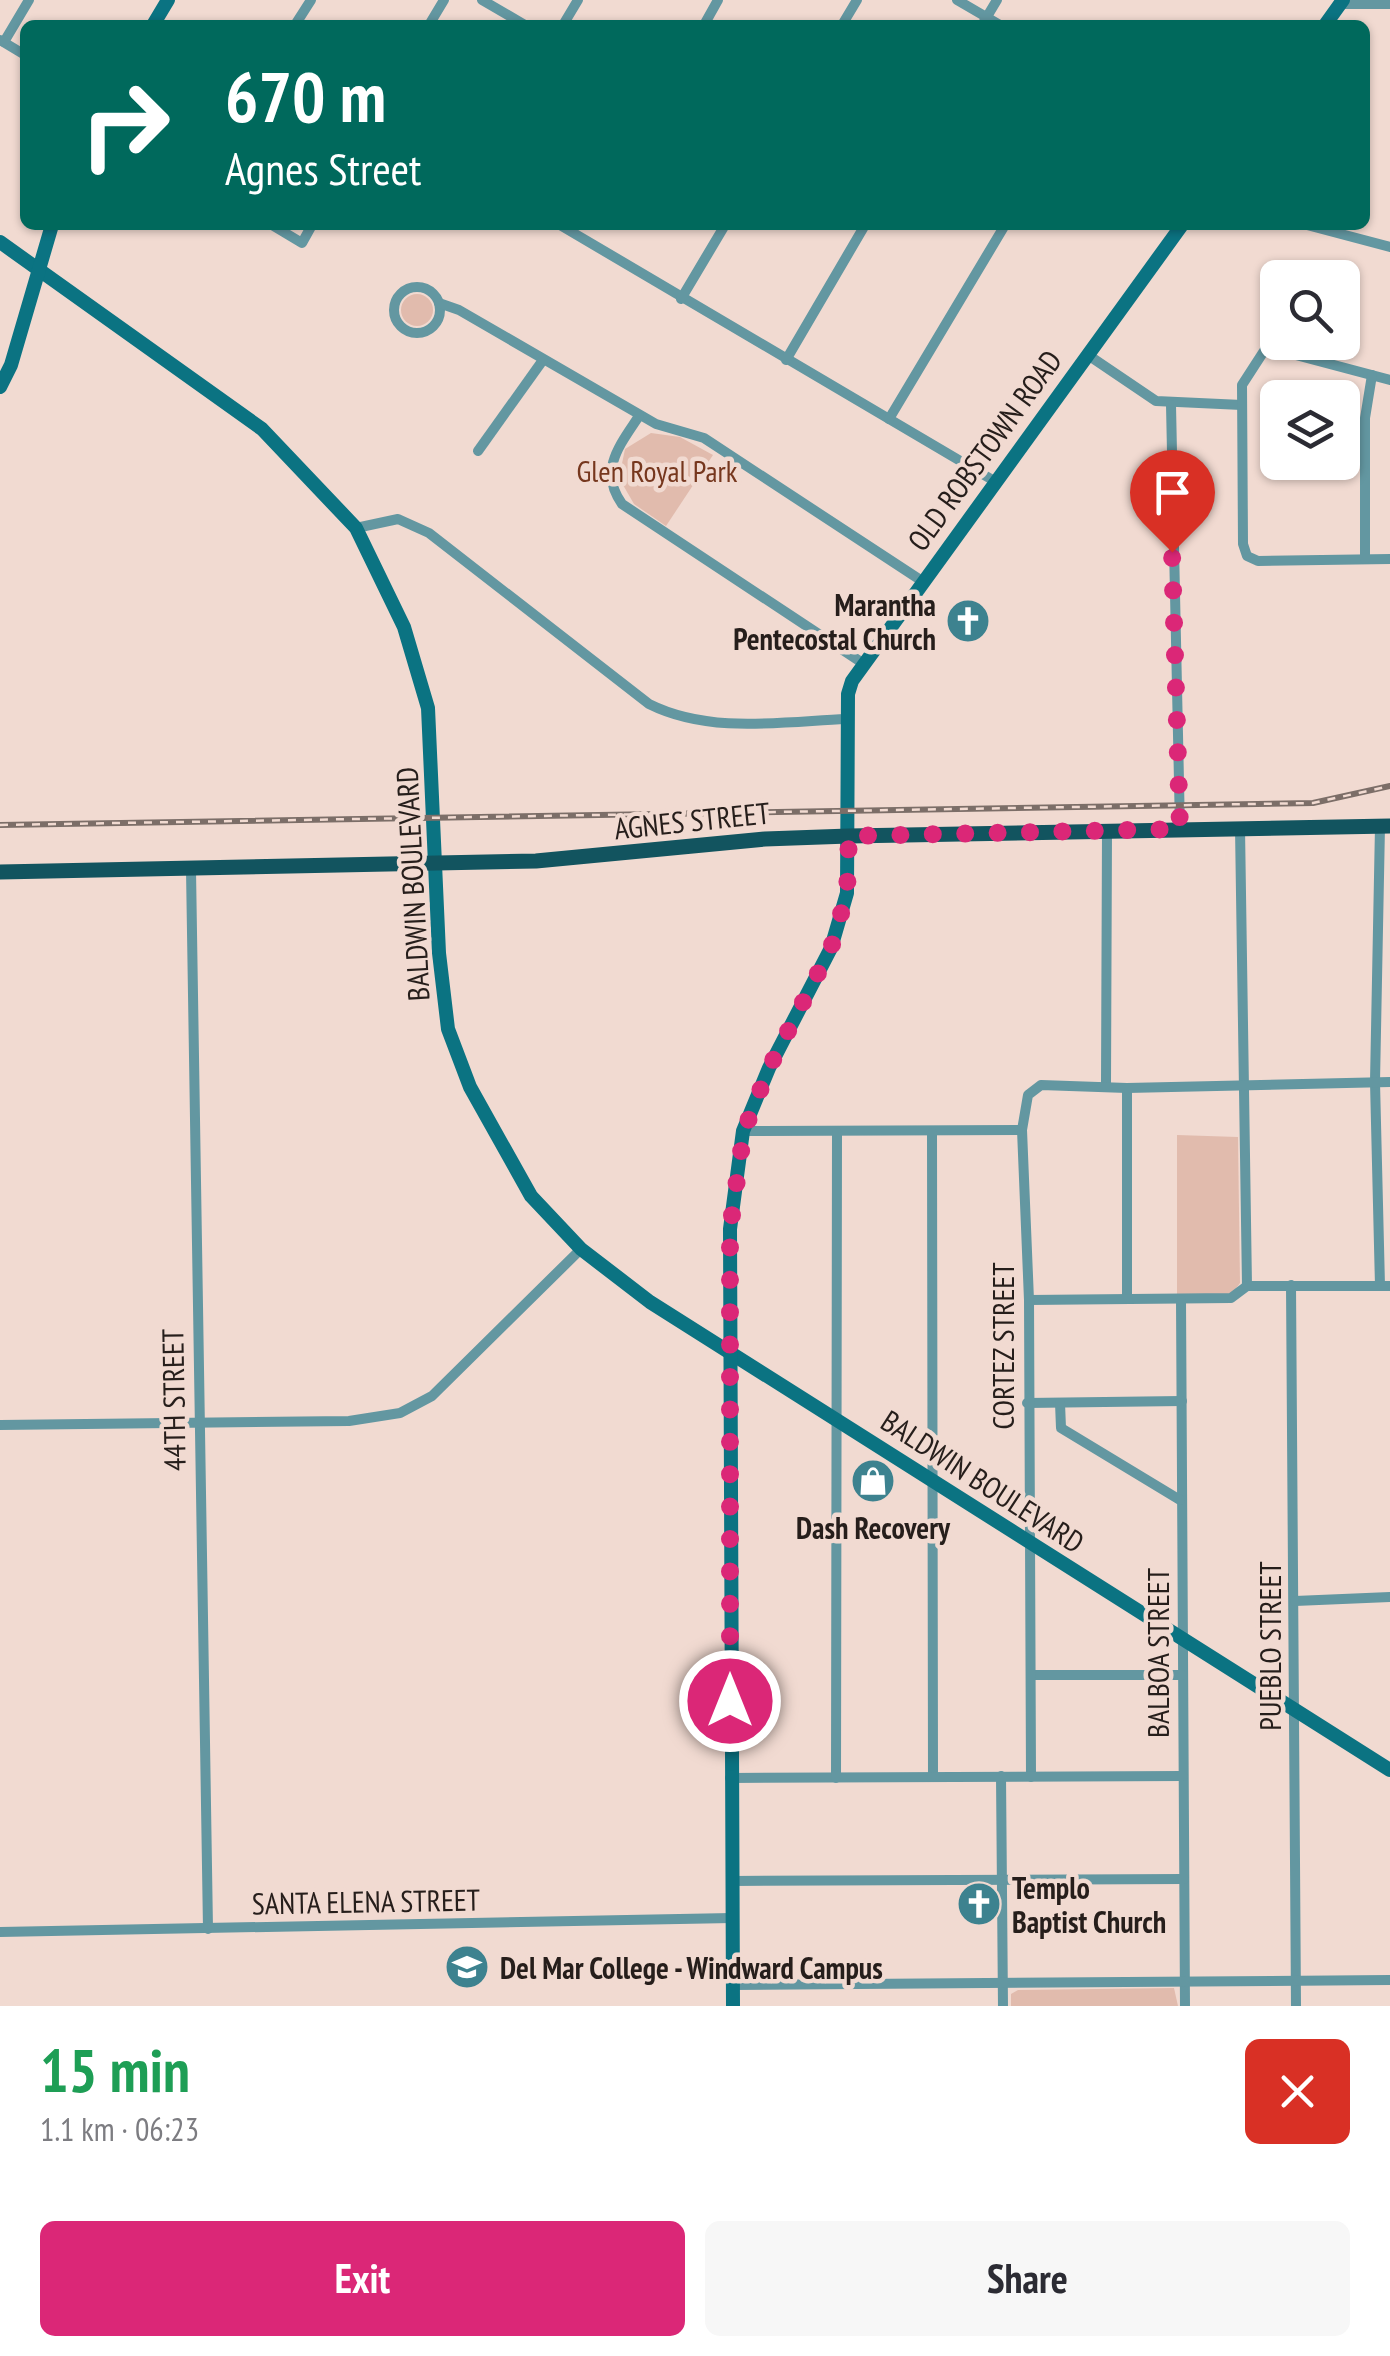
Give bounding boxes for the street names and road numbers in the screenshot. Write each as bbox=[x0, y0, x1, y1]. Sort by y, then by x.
street label: OLD ROBSTOWN ROAD bbox=[898, 342, 1070, 558]
street label: BALDWIN BOULEVARD bbox=[386, 766, 438, 1002]
street label: AGNES STREET bbox=[612, 792, 772, 848]
street label: CORTEZ STREET bbox=[983, 1262, 1022, 1430]
street label: 44TH STREET bbox=[152, 1328, 194, 1472]
street label: BALDWIN BOULEVARD bbox=[874, 1401, 1092, 1561]
street label: PUEBLO STREET bbox=[1250, 1561, 1289, 1731]
street label: BALBOA STREET bbox=[1138, 1568, 1177, 1738]
street label: SANTA ELENA STREET bbox=[252, 1880, 480, 1922]

